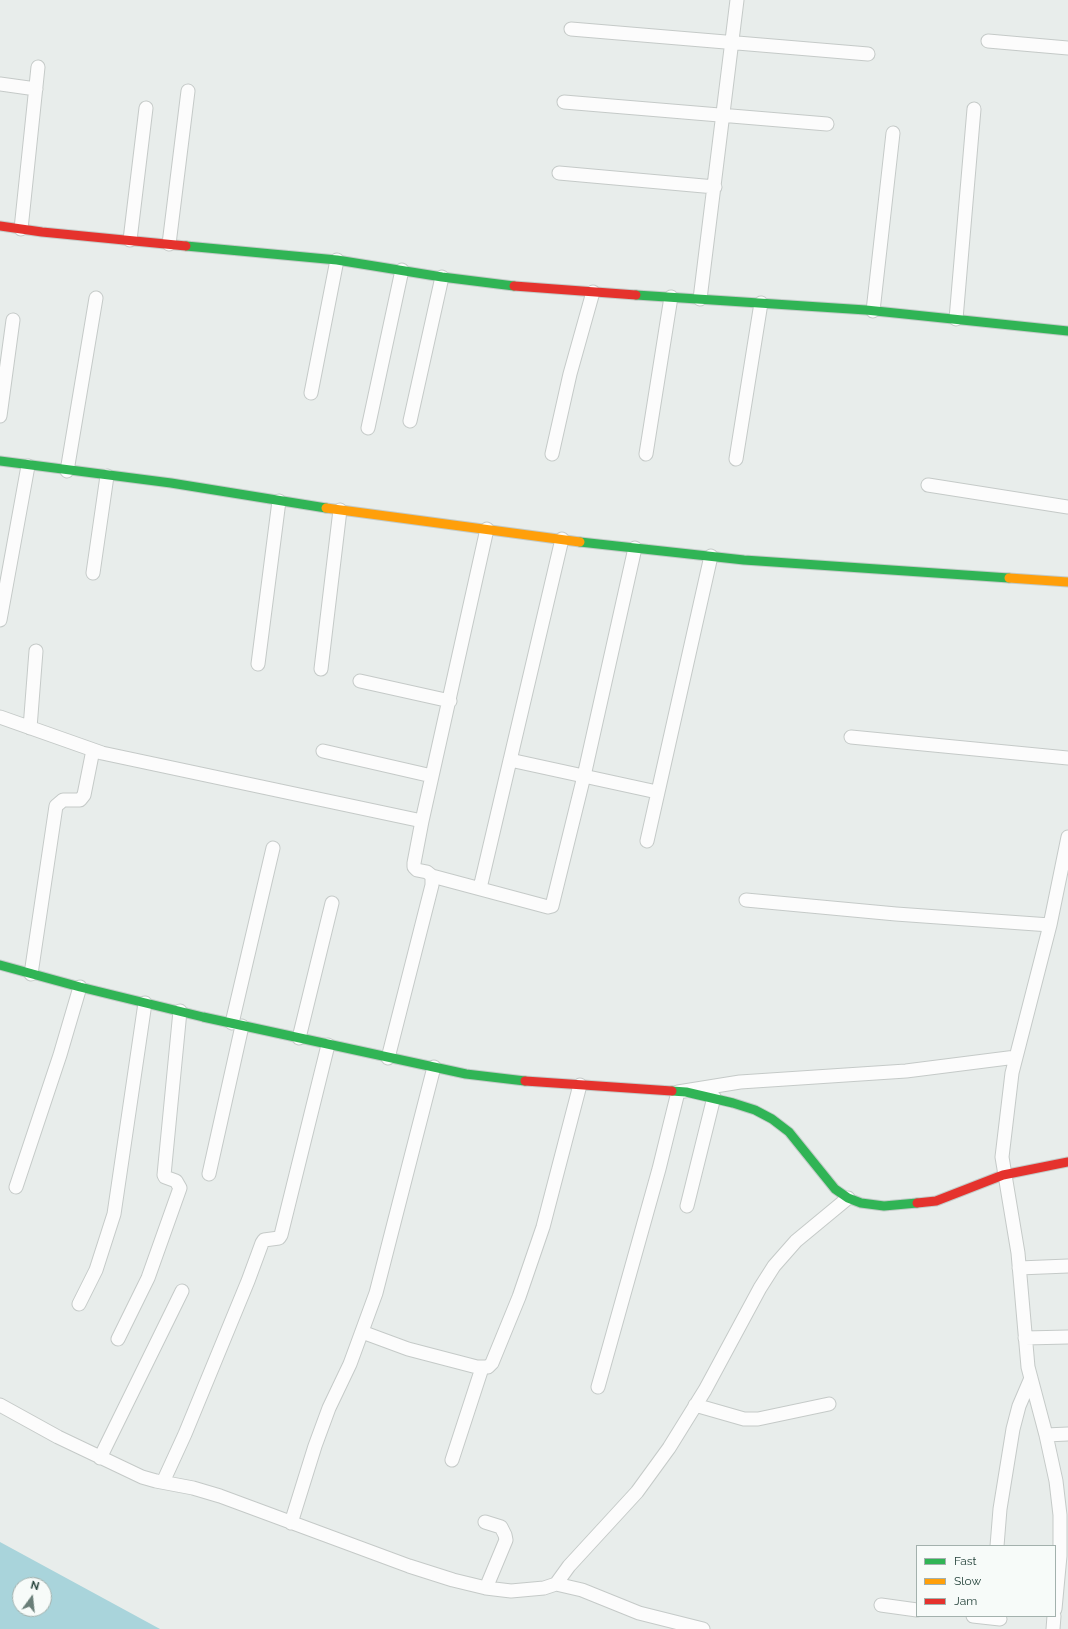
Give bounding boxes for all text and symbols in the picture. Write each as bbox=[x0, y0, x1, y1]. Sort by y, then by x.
legend bbox=[916, 1545, 1056, 1617]
text: Fast bbox=[954, 1554, 977, 1568]
text: Slow bbox=[954, 1574, 981, 1588]
north arrow bbox=[12, 1577, 52, 1617]
text: N bbox=[29, 1579, 41, 1593]
text: Jam bbox=[954, 1594, 977, 1608]

